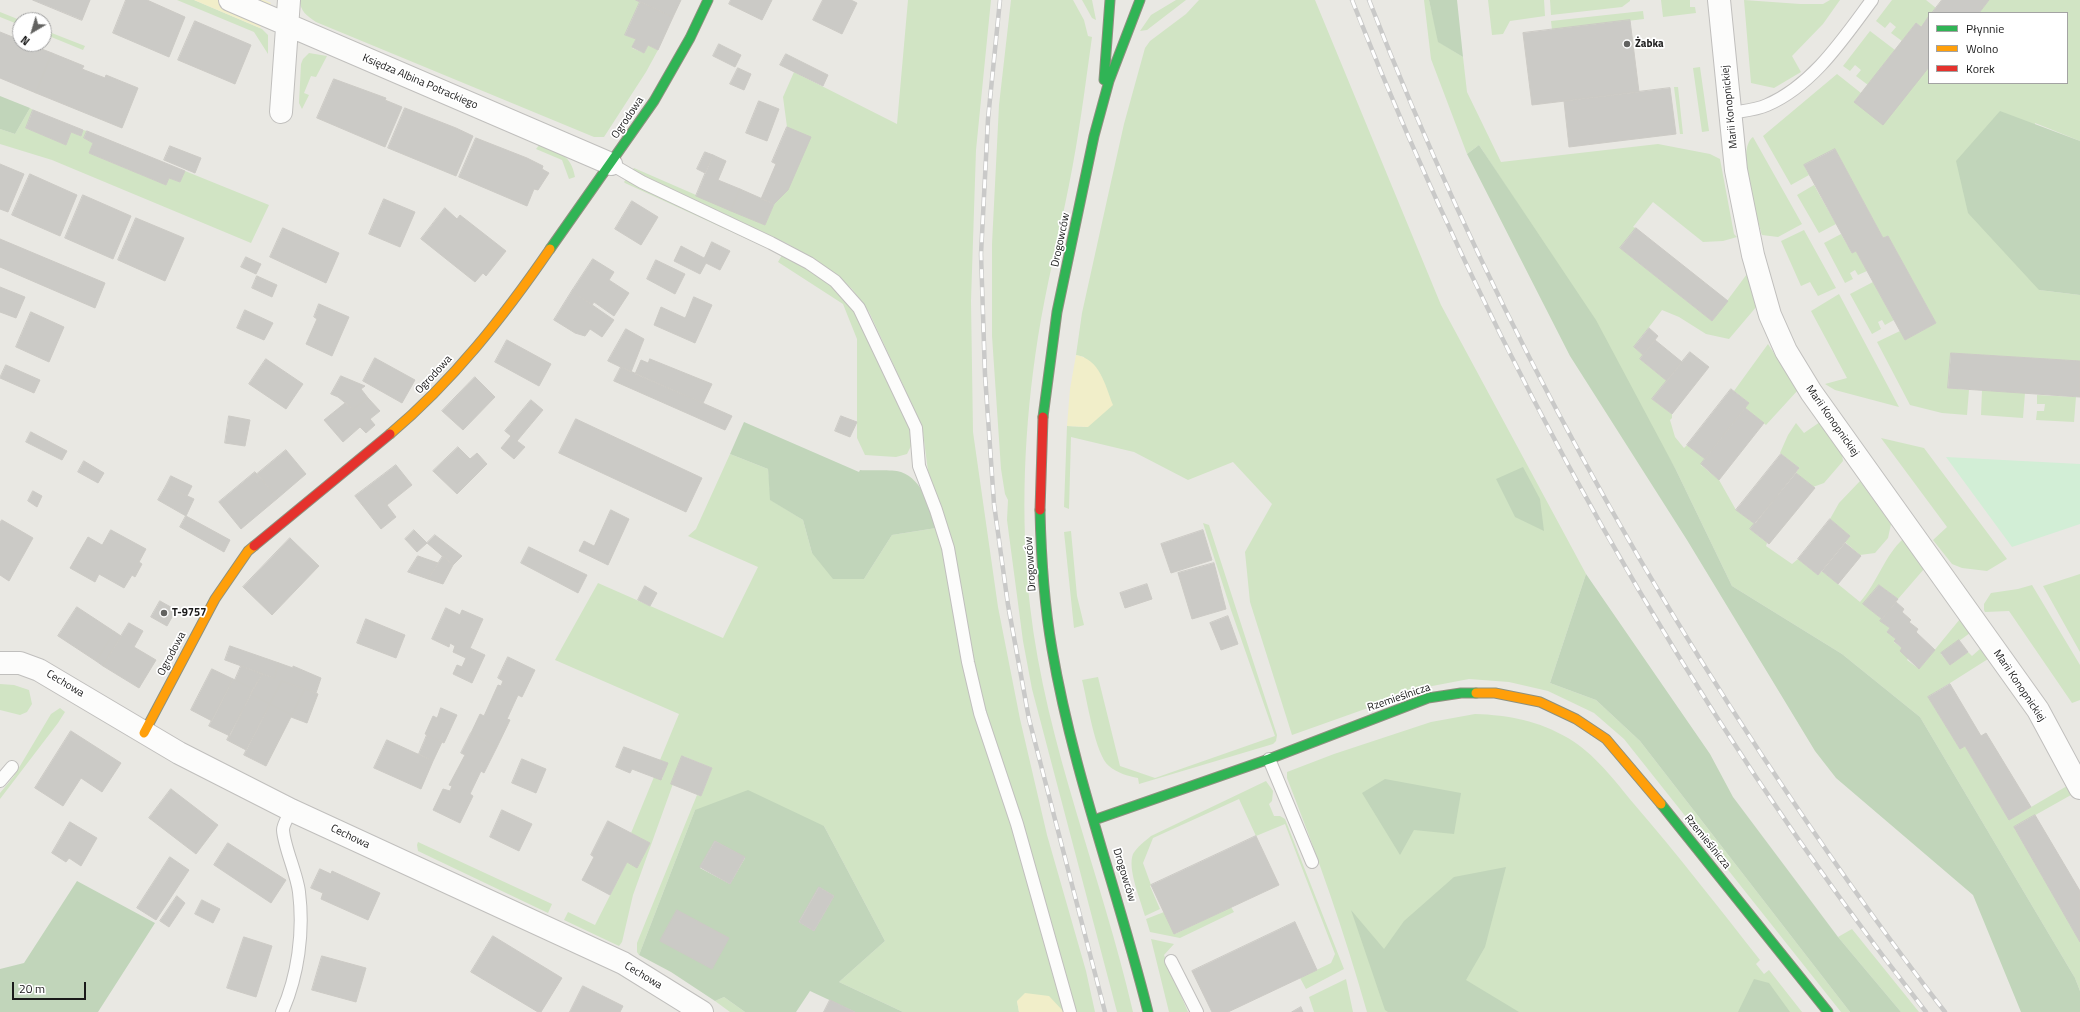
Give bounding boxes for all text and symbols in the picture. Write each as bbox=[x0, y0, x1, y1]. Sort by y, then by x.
north arrow bbox=[12, 12, 52, 52]
legend bbox=[1928, 12, 2068, 84]
text: Płynnie bbox=[1966, 19, 2004, 38]
text: N bbox=[17, 32, 33, 49]
place label: Żabka bbox=[1635, 37, 1664, 51]
marker: Żabka bbox=[1622, 39, 1632, 49]
text: Wolno bbox=[1966, 39, 1998, 58]
street label: Księdza Albina Potrackiego bbox=[360, 52, 480, 112]
text: Korek bbox=[1966, 59, 1995, 78]
street label: Marii Konopnickiej bbox=[1719, 65, 1741, 149]
street label: Ogrodowa bbox=[609, 94, 647, 142]
street label: Drogowców bbox=[1049, 212, 1073, 268]
street label: Ogrodowa bbox=[413, 353, 455, 397]
street label: Marii Konopnickiej bbox=[1803, 383, 1861, 459]
street label: Drogowców bbox=[1022, 536, 1040, 592]
place label: T-9757 bbox=[172, 606, 206, 620]
marker: T-9757 bbox=[159, 608, 169, 618]
street label: Ogrodowa bbox=[155, 630, 189, 678]
street label: Marii Konopnickiej bbox=[1990, 648, 2048, 724]
street label: Cechowa bbox=[44, 668, 86, 700]
street label: Rzemieślnicza bbox=[1366, 681, 1432, 715]
street label: Rzemieślnicza bbox=[1681, 812, 1733, 872]
street label: Cechowa bbox=[328, 822, 372, 852]
street label: Drogowców bbox=[1110, 847, 1138, 903]
street label: Cechowa bbox=[622, 960, 664, 992]
scale bar bbox=[14, 974, 88, 1000]
text: 20 m bbox=[19, 979, 45, 998]

